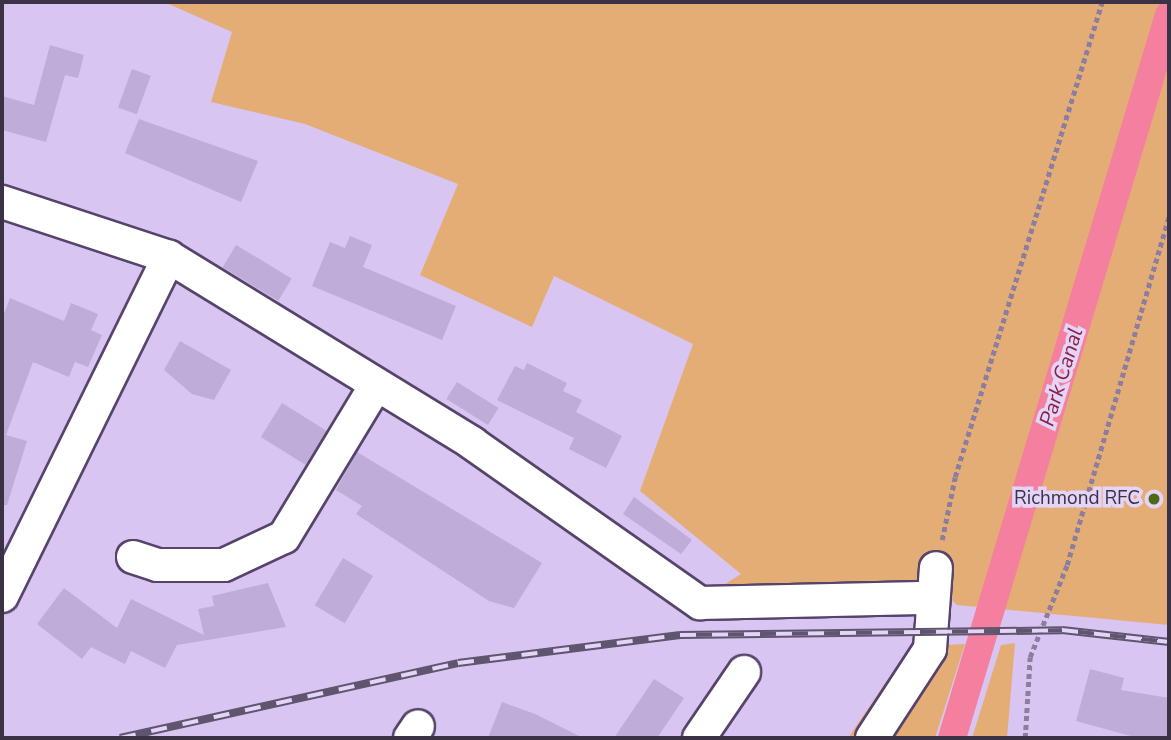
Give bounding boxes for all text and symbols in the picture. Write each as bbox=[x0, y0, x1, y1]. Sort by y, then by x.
water label: Park Canal bbox=[1034, 325, 1088, 429]
place label: Richmond RFC bbox=[1014, 488, 1140, 510]
marker: Richmond RFC bbox=[1146, 491, 1162, 507]

